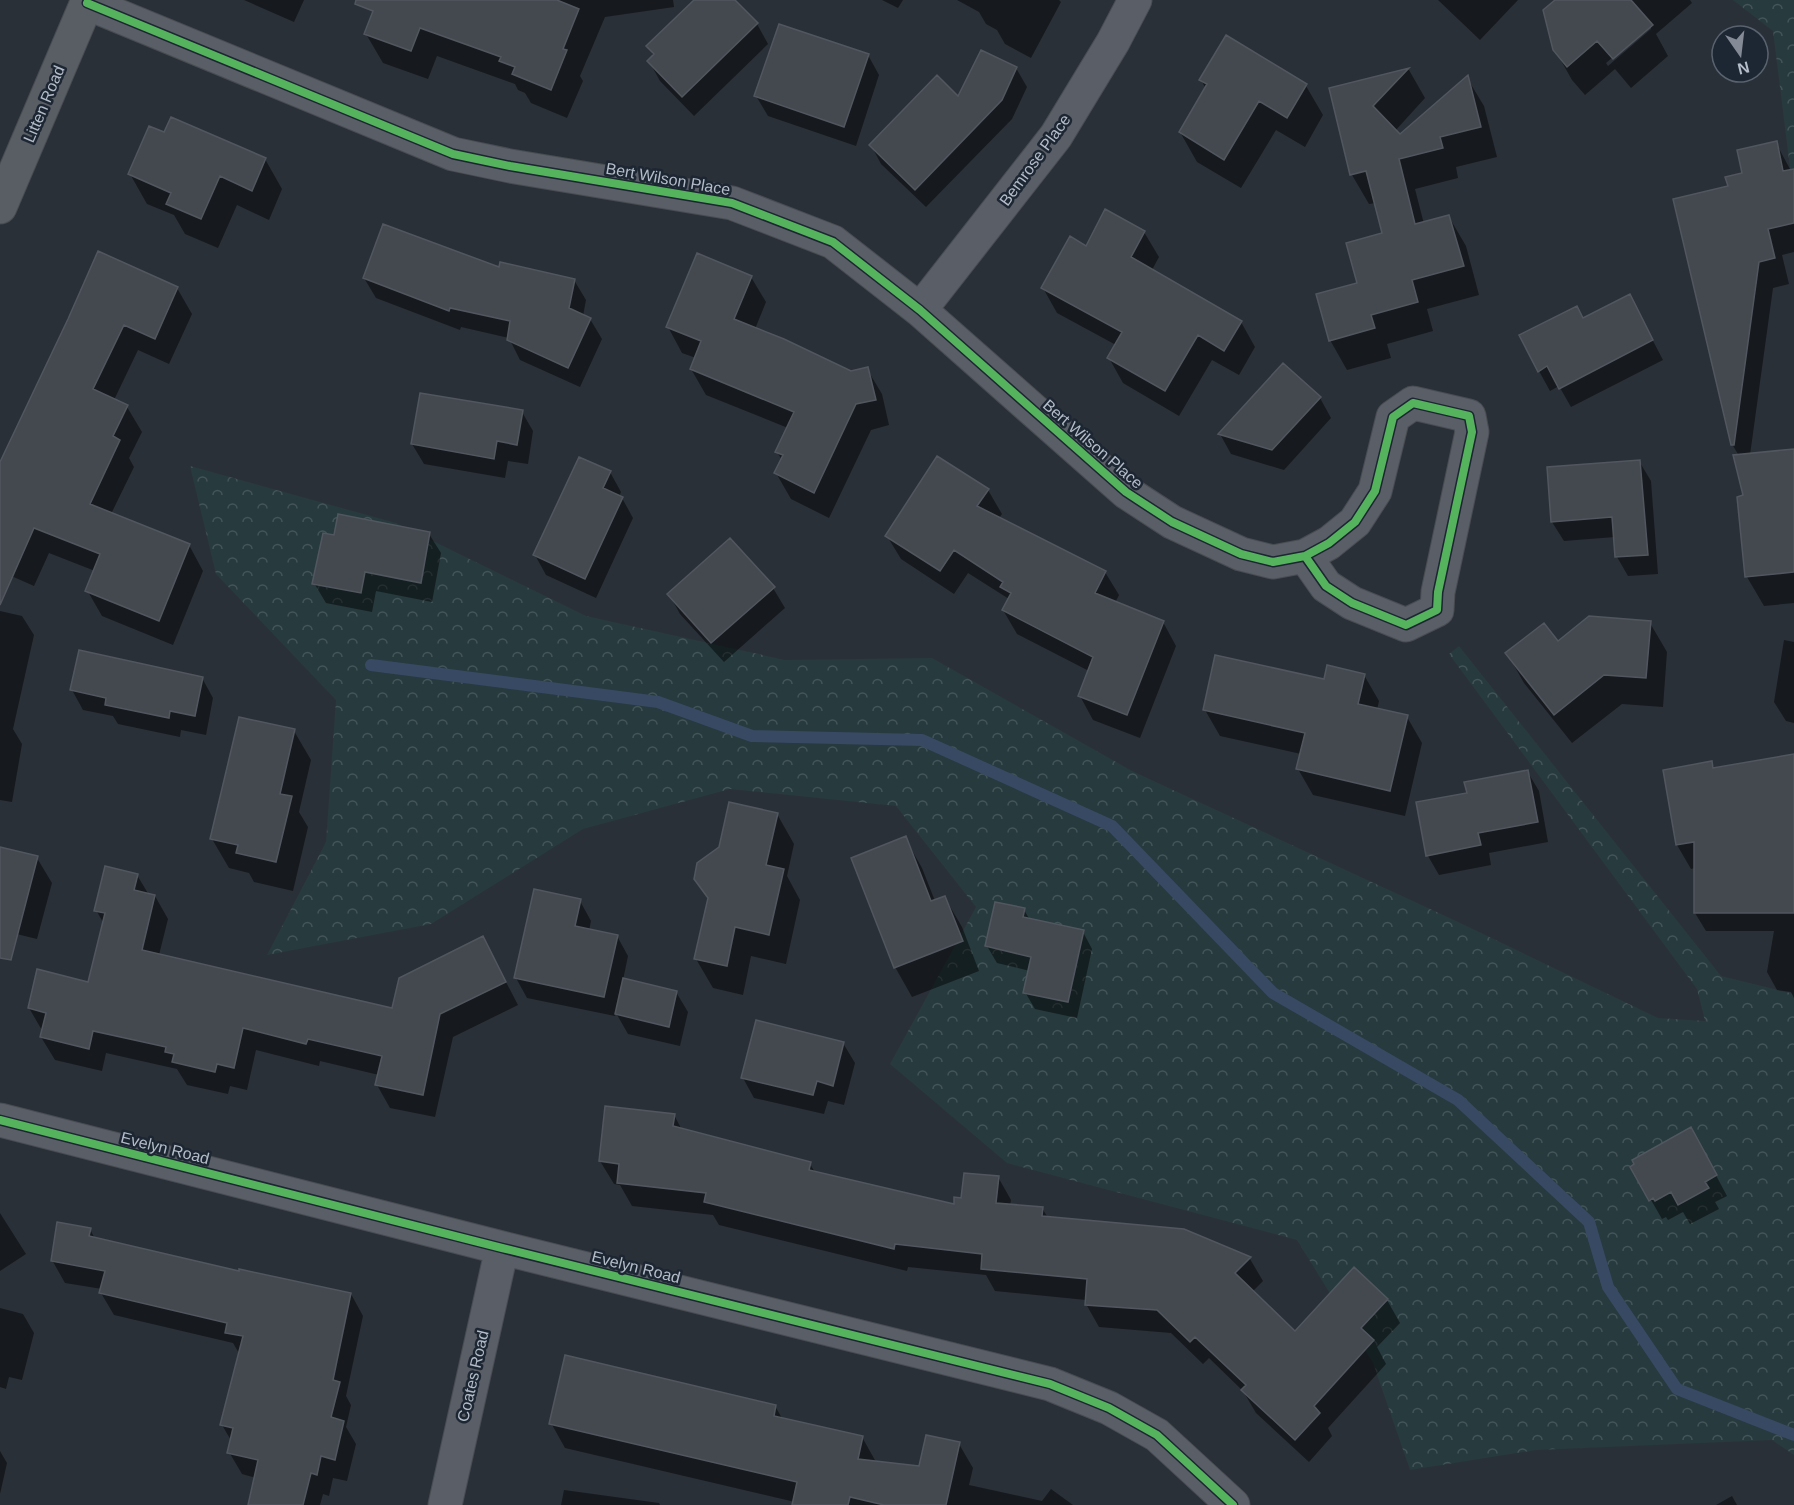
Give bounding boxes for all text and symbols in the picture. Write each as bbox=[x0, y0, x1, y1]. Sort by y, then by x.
north arrow bbox=[1710, 24, 1770, 84]
text: N bbox=[1736, 58, 1751, 78]
street label: Litten Road bbox=[20, 63, 68, 145]
street label: Bemrose Place bbox=[996, 111, 1074, 209]
street label: Bert Wilson Place bbox=[604, 160, 732, 198]
street label: Bert Wilson Place bbox=[1040, 396, 1146, 492]
street label: Evelyn Road bbox=[119, 1129, 211, 1167]
street label: Evelyn Road bbox=[590, 1248, 682, 1286]
street label: Coates Road bbox=[454, 1329, 492, 1423]

